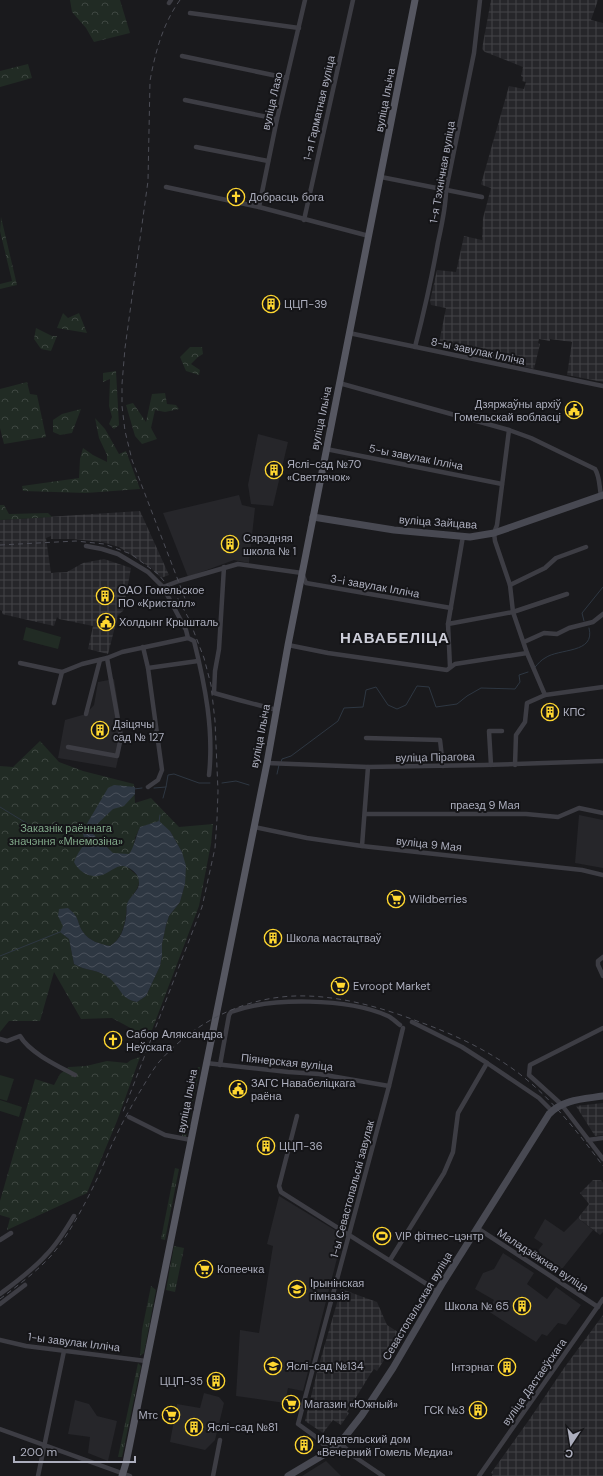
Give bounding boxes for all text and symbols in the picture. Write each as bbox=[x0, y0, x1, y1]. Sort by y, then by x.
street label: 1-я Гарматная вуліца bbox=[300, 53, 338, 162]
street label: вуліца Ільіча bbox=[372, 66, 398, 133]
street label: вуліца Лазо bbox=[259, 71, 285, 131]
street label: 1-я Тэхнічная вуліца bbox=[426, 119, 458, 224]
church icon: Добрасць бога bbox=[226, 187, 246, 207]
place label: Добрасць бога bbox=[249, 190, 325, 204]
building icon: ЦЦП-39 bbox=[261, 294, 281, 314]
place label: ЦЦП-39 bbox=[284, 297, 327, 311]
street label: 8-ы завулак Ілліча bbox=[430, 334, 527, 368]
street label: вуліца Ільіча bbox=[307, 384, 335, 451]
place label: Дзяржаўны архіў Гомельскай вобласці bbox=[454, 397, 561, 424]
public building icon: Дзяржаўны архіў Гомельскай вобласці bbox=[564, 400, 584, 420]
street label: 5-ы завулак Ілліча bbox=[368, 441, 465, 473]
place label: Яслі-сад №70 «Светлячок» bbox=[287, 457, 361, 484]
building icon: Яслі-сад №70 «Светлячок» bbox=[264, 460, 284, 480]
street label: вуліца Зайцава bbox=[398, 512, 478, 532]
place label: Сярэдняя школа № 1 bbox=[243, 531, 296, 558]
building icon: Сярэдняя школа № 1 bbox=[220, 534, 240, 554]
street label: 3-і завулак Ілліча bbox=[329, 571, 422, 601]
place label: ОАО Гомельское ПО «Кристалл» bbox=[118, 583, 204, 610]
building icon: ОАО Гомельское ПО «Кристалл» bbox=[95, 586, 115, 606]
public building icon: Холдынг Крышталь bbox=[96, 612, 116, 632]
place label: Холдынг Крышталь bbox=[119, 615, 219, 629]
district label: НАВАБЕЛІЦА bbox=[340, 628, 450, 648]
street label: вуліца Ільіча bbox=[247, 702, 273, 769]
building icon: КПС bbox=[540, 702, 560, 722]
place label: КПС bbox=[563, 705, 585, 719]
place label: Дзіцячы сад № 127 bbox=[113, 717, 164, 744]
building icon: Дзіцячы сад № 127 bbox=[90, 720, 110, 740]
street label: вуліца Пірагова bbox=[395, 749, 476, 765]
street label: праезд 9 Мая bbox=[450, 798, 520, 812]
park label: Заказнік раённага значэння «Мнемозіна» bbox=[9, 821, 123, 848]
street label: вуліца 9 Мая bbox=[395, 834, 463, 854]
supermarket icon: Wildberries bbox=[386, 889, 406, 909]
place label: Wildberries bbox=[409, 892, 467, 906]
building icon: Школа мастацтваў bbox=[263, 928, 283, 948]
place label: Школа мастацтваў bbox=[286, 931, 382, 945]
supermarket icon: Evroopt Market bbox=[330, 976, 350, 996]
place label: Evroopt Market bbox=[353, 979, 431, 993]
place label: Сабор Аляксандра Неўскага bbox=[126, 1027, 224, 1054]
church icon: Сабор Аляксандра Неўскага bbox=[103, 1030, 123, 1050]
street label: Піянерская вуліца bbox=[240, 1050, 335, 1074]
street label: вуліца Ільіча bbox=[174, 1067, 200, 1134]
place label: ЗАГС Навабеліцкага раёна bbox=[251, 1076, 356, 1103]
public building icon: ЗАГС Навабеліцкага раёна bbox=[228, 1079, 248, 1099]
street label: 1-ы Севастопальскі завулак bbox=[327, 1118, 377, 1259]
building icon: ЦЦП-36 bbox=[256, 1136, 276, 1156]
place label: ЦЦП-36 bbox=[279, 1139, 323, 1153]
street label: Маладзёжная вуліца bbox=[495, 1225, 592, 1295]
sports icon: VIP фітнес-цэнтр bbox=[372, 1226, 392, 1246]
place label: VIP фітнес-цэнтр bbox=[395, 1229, 484, 1243]
street label: Севастопальская вуліца bbox=[379, 1248, 455, 1363]
supermarket icon: Копеечка bbox=[194, 1259, 214, 1279]
place label: Копеечка bbox=[217, 1262, 265, 1276]
place label: Ірынінская гімназія bbox=[310, 1276, 364, 1303]
school or university icon: Ірынінская гімназія bbox=[287, 1279, 307, 1299]
building icon: Школа № 65 bbox=[512, 1296, 532, 1316]
place label: Школа № 65 bbox=[445, 1299, 509, 1313]
street label: 1-ы завулак Ілліча bbox=[27, 1329, 122, 1355]
street label: вуліца Дастаеўскага bbox=[499, 1335, 570, 1428]
school or university icon: Яслі-сад №134 bbox=[263, 1356, 283, 1376]
building icon: Інтэрнат bbox=[497, 1357, 517, 1377]
place label: Яслі-сад №134 bbox=[286, 1359, 364, 1373]
place label: Інтэрнат bbox=[451, 1360, 494, 1374]
building icon: ЦЦП-35 bbox=[206, 1371, 226, 1391]
place label: ЦЦП-35 bbox=[160, 1374, 203, 1388]
supermarket icon: Магазин «Южный» bbox=[281, 1394, 301, 1414]
place label: Магазин «Южный» bbox=[304, 1397, 398, 1411]
building icon: ГСК №3 bbox=[468, 1400, 488, 1420]
place label: ГСК №3 bbox=[424, 1403, 465, 1417]
supermarket icon: Мтс bbox=[161, 1405, 181, 1425]
place label: Мтс bbox=[138, 1408, 158, 1422]
building icon: Яслі-сад №81 bbox=[184, 1417, 204, 1437]
place label: Яслі-сад №81 bbox=[207, 1420, 278, 1434]
north arrow bbox=[551, 1424, 591, 1464]
place label: Издательский дом «Вечерний Гомель Медиа» bbox=[317, 1432, 453, 1459]
building icon: Издательский дом «Вечерний Гомель Медиа» bbox=[294, 1435, 314, 1455]
scale bar bbox=[14, 1438, 135, 1464]
text: 200 m bbox=[20, 1444, 57, 1460]
text: С bbox=[564, 1446, 574, 1461]

